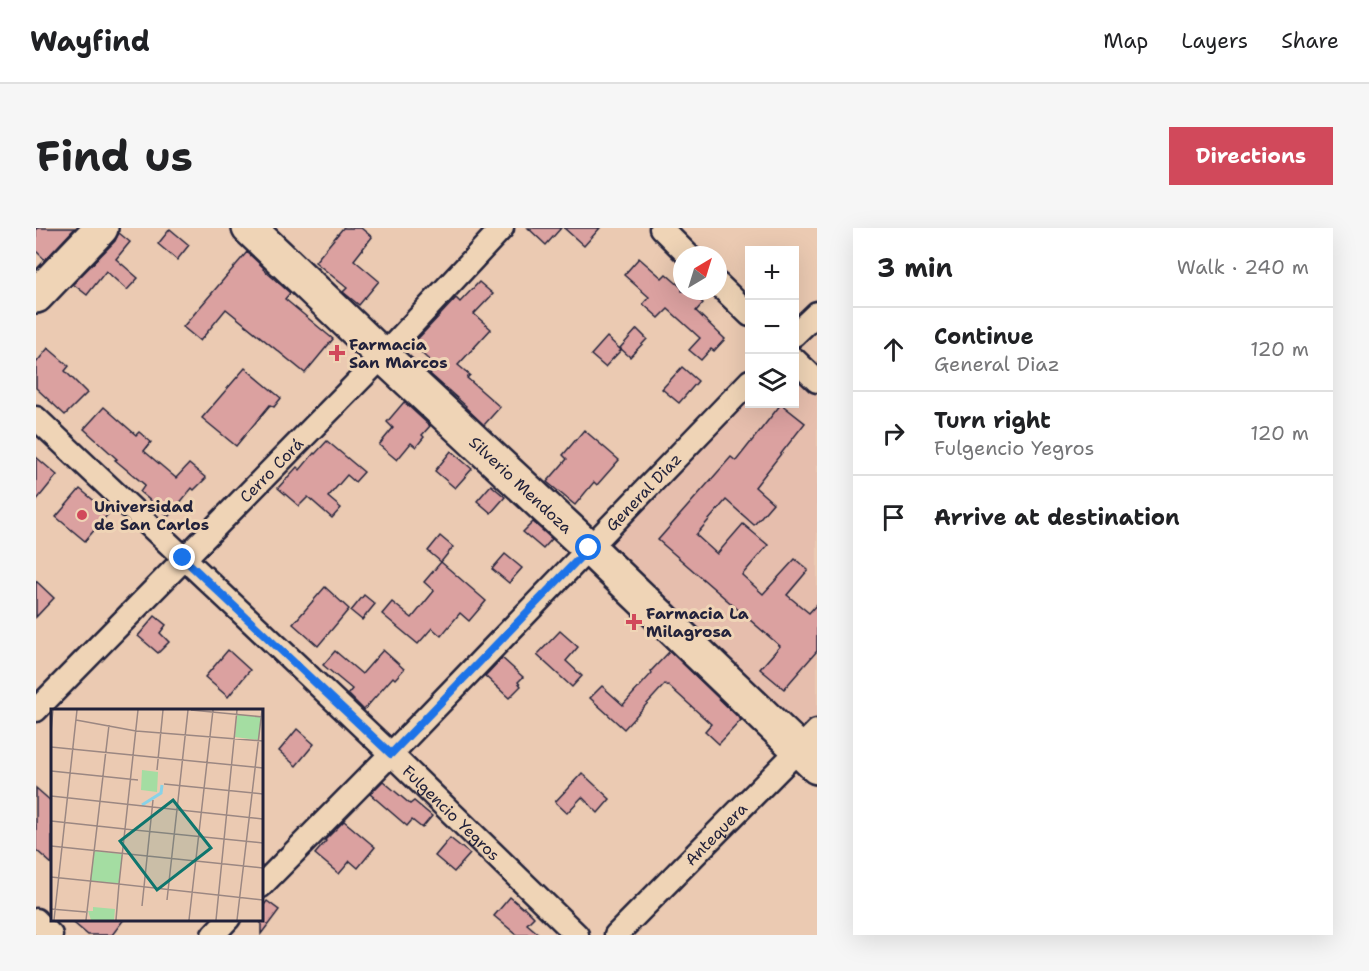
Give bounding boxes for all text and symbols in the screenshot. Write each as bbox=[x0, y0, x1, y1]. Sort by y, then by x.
text: Wayfind bbox=[30, 22, 150, 60]
text: Map bbox=[1103, 27, 1148, 55]
text: Layers bbox=[1181, 27, 1248, 55]
text: Share bbox=[1281, 27, 1339, 55]
button: Directions bbox=[1169, 127, 1333, 185]
text: Find us bbox=[36, 128, 193, 184]
north arrow bbox=[673, 246, 727, 300]
map controls bbox=[745, 246, 799, 408]
button: + bbox=[745, 246, 799, 300]
text: 3 min bbox=[877, 250, 953, 285]
text: Walk · 240 m bbox=[1177, 254, 1309, 280]
button: − bbox=[745, 300, 799, 354]
text: Continue bbox=[934, 322, 1034, 351]
icon: ahead bbox=[877, 333, 910, 366]
place label: Farmacia San Marcos bbox=[349, 334, 448, 373]
text: 120 m bbox=[1250, 336, 1309, 362]
marker: Farmacia San Marcos bbox=[330, 346, 344, 360]
text: General Diaz bbox=[934, 351, 1060, 377]
button: layers bbox=[745, 354, 799, 408]
text: Turn right bbox=[934, 406, 1051, 435]
icon: right bbox=[877, 417, 910, 450]
text: 120 m bbox=[1250, 420, 1309, 446]
street label: Silverio Mendoza bbox=[465, 432, 577, 538]
street label: Cerro Corá bbox=[235, 433, 308, 507]
text: Fulgencio Yegros bbox=[934, 435, 1094, 461]
street label: General Diaz bbox=[601, 449, 686, 536]
place label: Universidad de San Carlos bbox=[94, 496, 209, 535]
icon: arrive bbox=[877, 501, 910, 534]
text: Arrive at destination bbox=[934, 503, 1180, 532]
marker: Universidad de San Carlos bbox=[75, 508, 89, 522]
route start bbox=[575, 534, 601, 560]
route end bbox=[169, 544, 195, 570]
place label: Farmacia La Milagrosa bbox=[646, 603, 749, 642]
marker: Farmacia La Milagrosa bbox=[627, 615, 641, 629]
inset map bbox=[51, 709, 262, 920]
street label: Fulgencio Yegros bbox=[398, 761, 504, 865]
street label: Antequera bbox=[680, 798, 752, 870]

